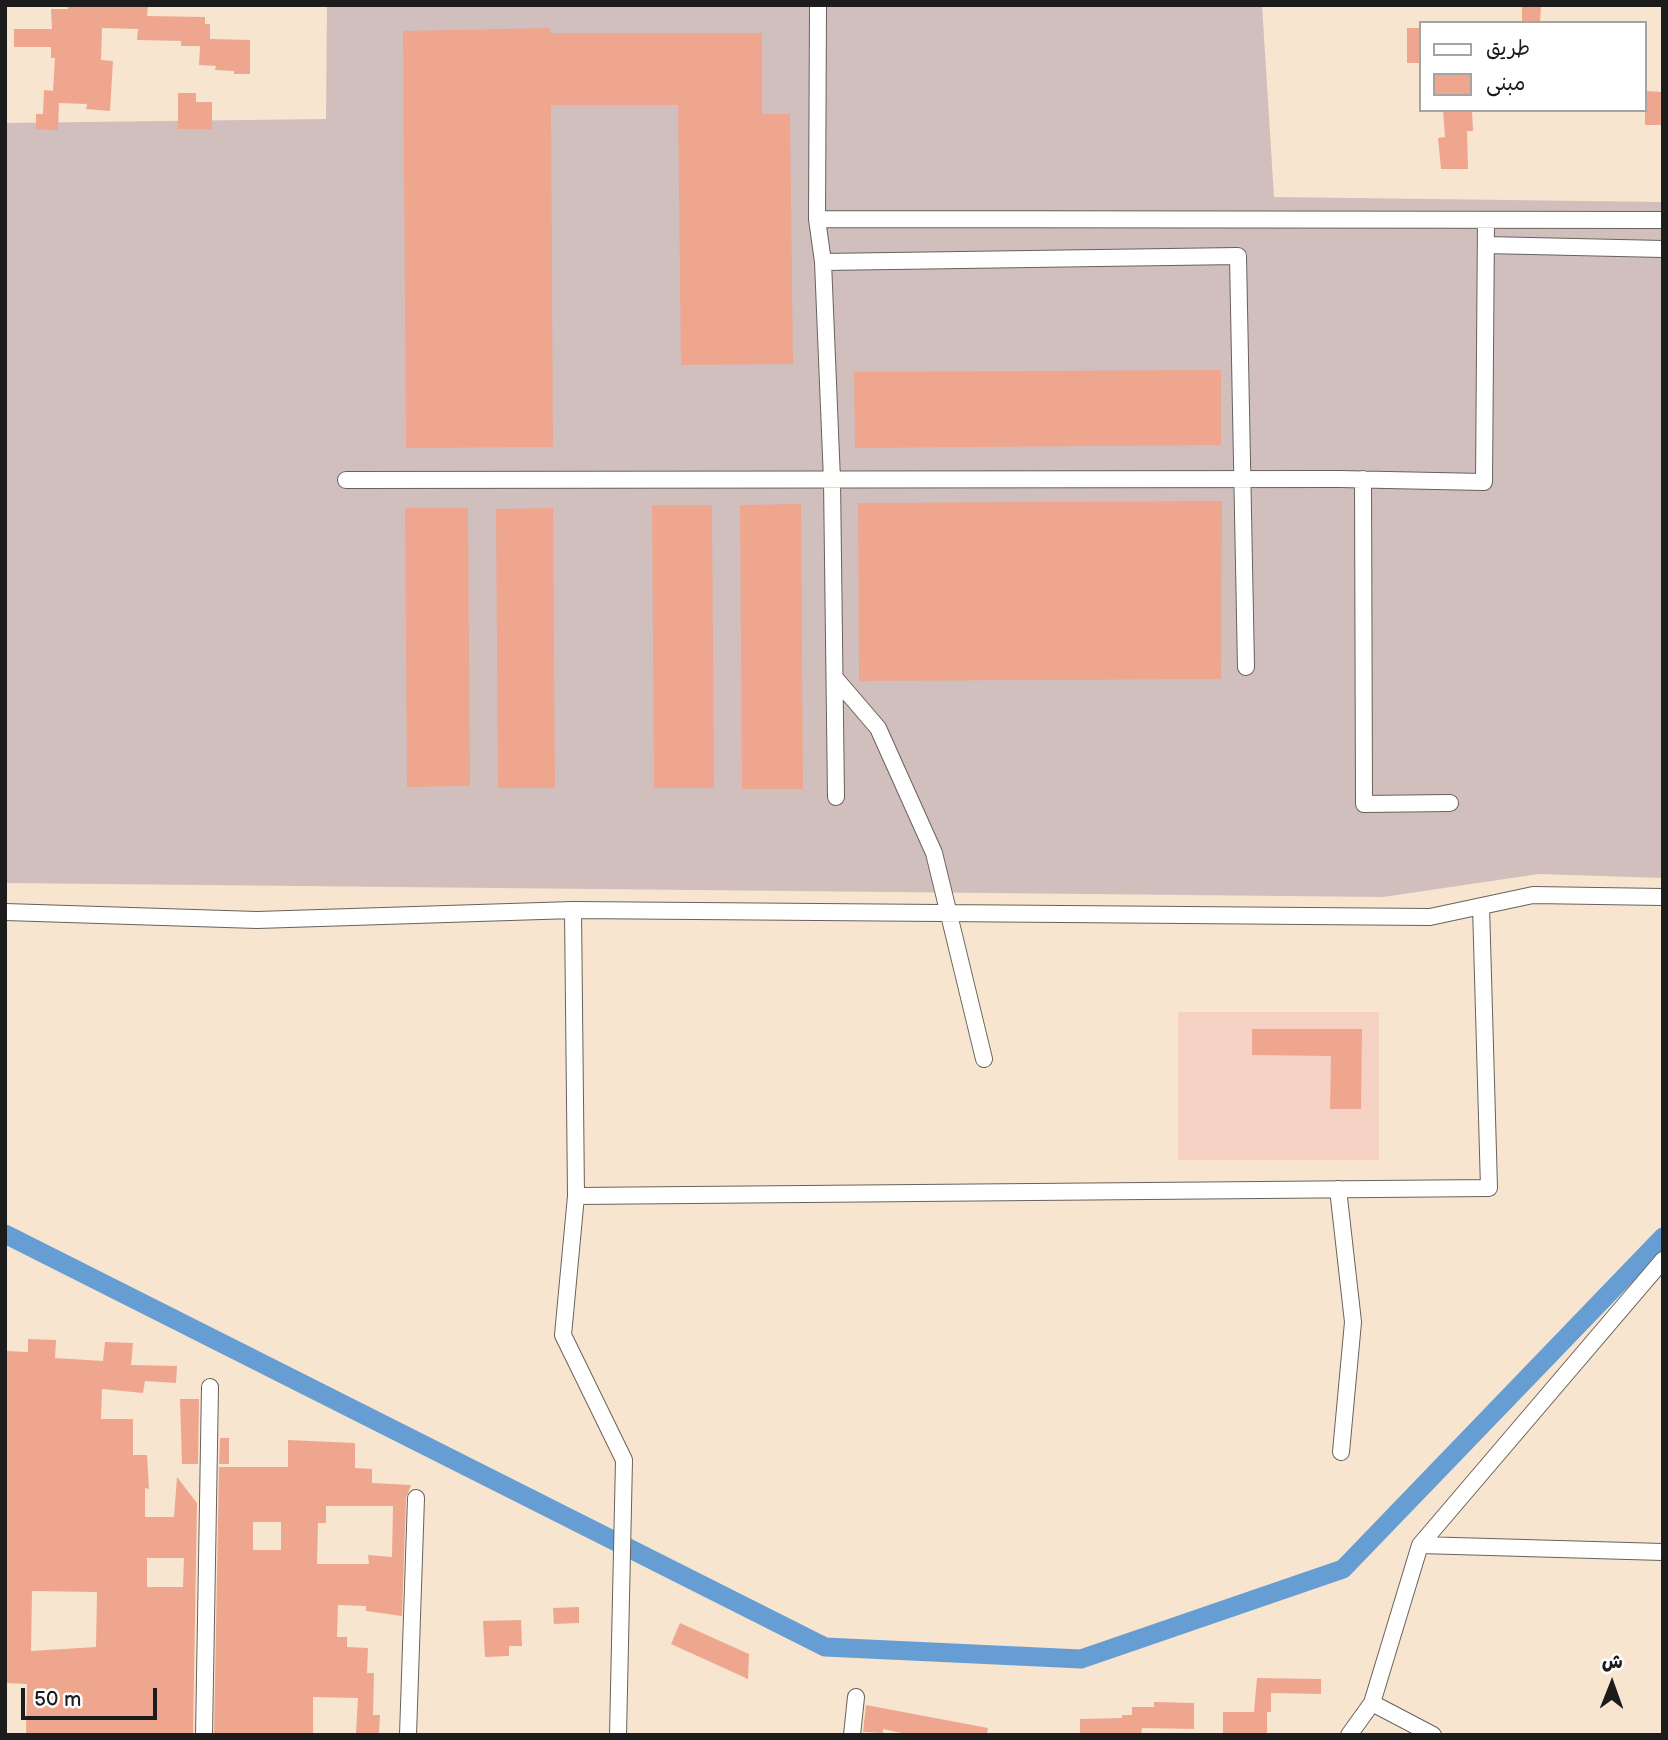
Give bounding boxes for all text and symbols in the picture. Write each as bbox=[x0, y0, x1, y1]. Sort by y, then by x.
legend bbox=[1420, 21, 1647, 112]
text: طريق bbox=[1486, 36, 1530, 61]
text: مبنى bbox=[1486, 71, 1525, 96]
north arrow bbox=[1577, 1649, 1647, 1719]
text: ش bbox=[1602, 1651, 1623, 1674]
scale bar bbox=[24, 1674, 161, 1718]
text: 50 m bbox=[34, 1687, 81, 1712]

